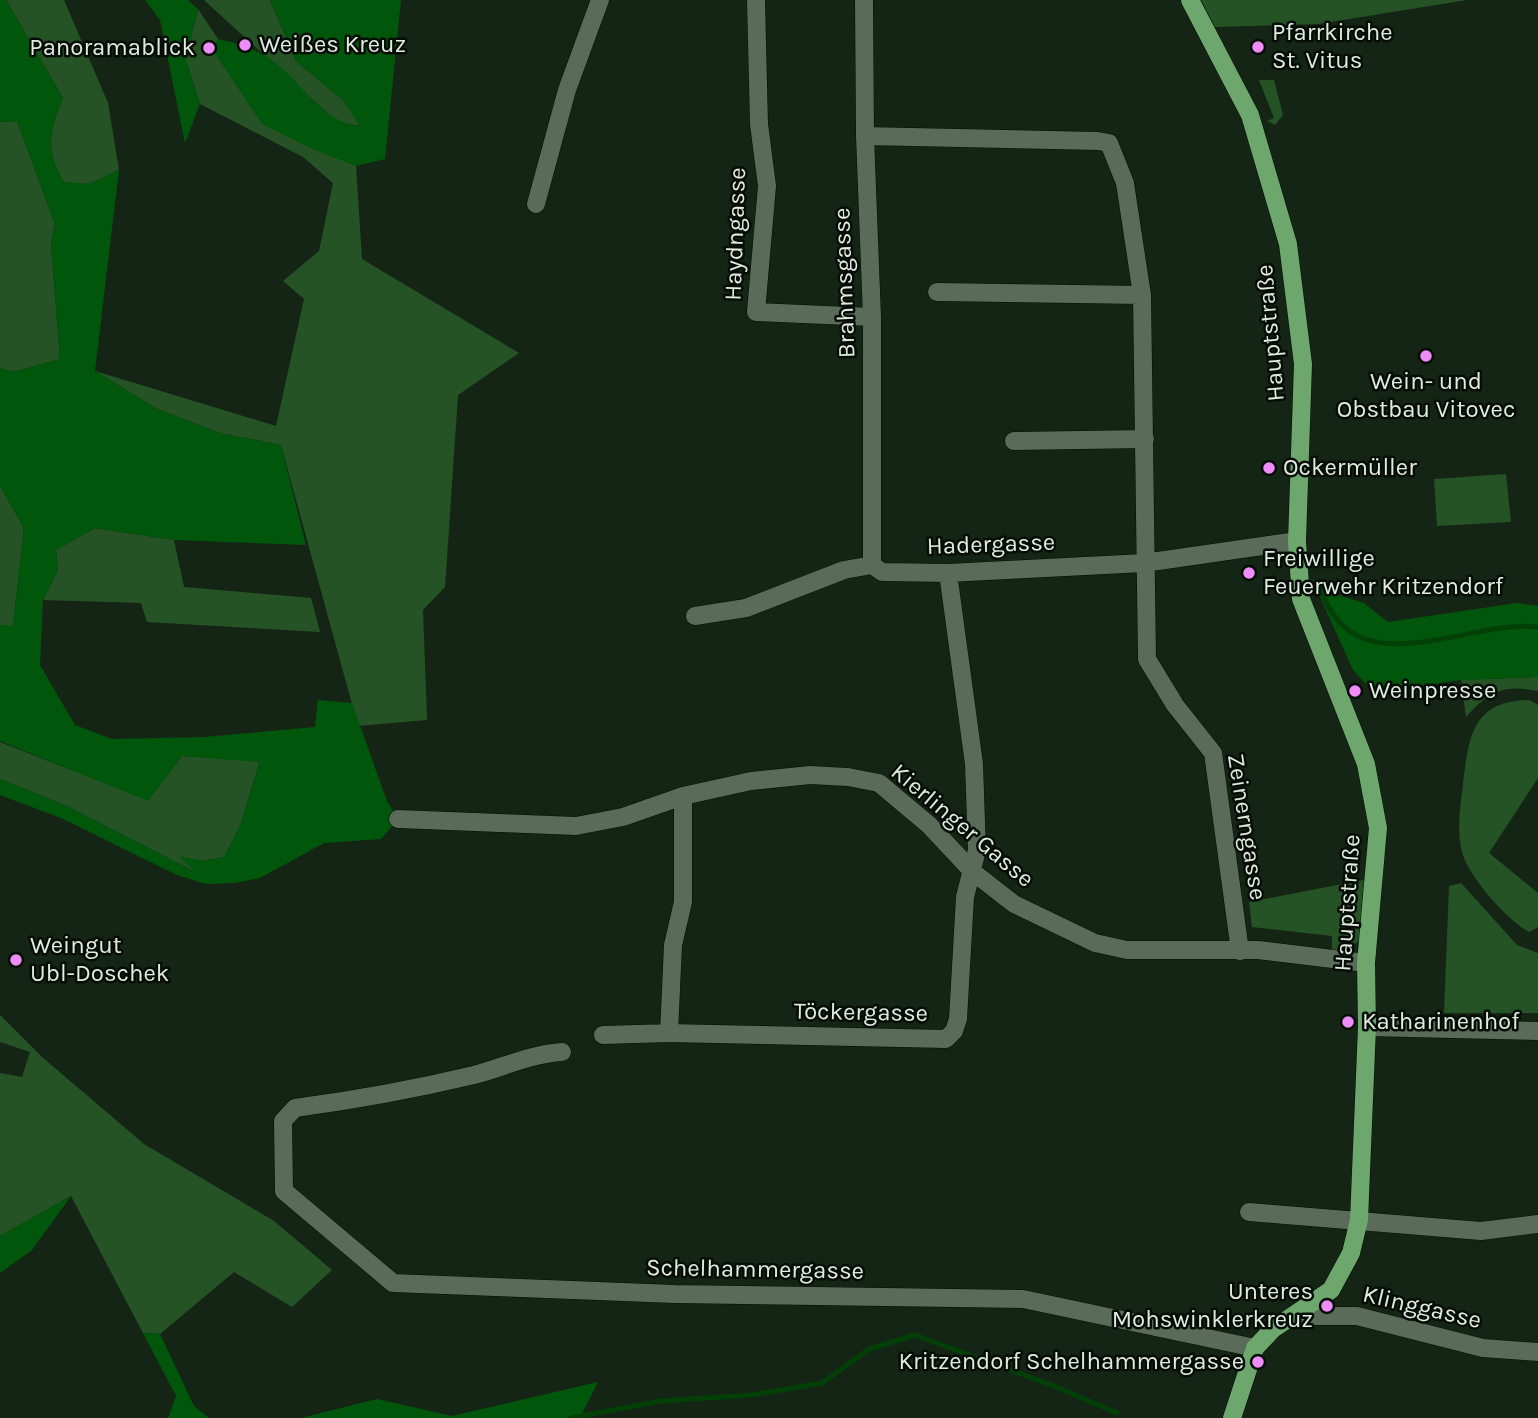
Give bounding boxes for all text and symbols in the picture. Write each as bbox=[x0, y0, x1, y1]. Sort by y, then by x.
place label: Pfarrkirche St. Vitus bbox=[1272, 19, 1393, 75]
place label: Weißes Kreuz bbox=[259, 31, 406, 59]
place label: Panoramablick bbox=[29, 34, 195, 62]
marker: Weißes Kreuz bbox=[237, 37, 253, 53]
marker: Pfarrkirche St. Vitus bbox=[1250, 39, 1266, 55]
marker: Panoramablick bbox=[201, 40, 217, 56]
street label: Haydngasse bbox=[719, 167, 753, 301]
street label: Brahmsgasse bbox=[828, 207, 862, 359]
street label: Hauptstraße bbox=[1251, 263, 1291, 403]
marker: Wein- und Obstbau Vitovec bbox=[1418, 348, 1434, 364]
place label: Wein- und Obstbau Vitovec bbox=[1337, 368, 1515, 424]
place label: Ockermüller bbox=[1283, 454, 1417, 482]
marker: Ockermüller bbox=[1261, 460, 1277, 476]
street label: Hadergasse bbox=[926, 528, 1056, 562]
place label: Freiwillige Feuerwehr Kritzendorf bbox=[1263, 545, 1503, 601]
marker: Freiwillige Feuerwehr Kritzendorf bbox=[1241, 565, 1257, 581]
place label: Weinpresse bbox=[1369, 677, 1496, 705]
marker: Weinpresse bbox=[1347, 683, 1363, 699]
street label: Zeinerngasse bbox=[1220, 752, 1272, 902]
street label: Kierlinger Gasse bbox=[885, 758, 1039, 894]
street label: Hauptstraße bbox=[1329, 833, 1367, 973]
place label: Weingut Ubl-Doschek bbox=[30, 932, 169, 988]
marker: Weingut Ubl-Doschek bbox=[8, 952, 24, 968]
street label: Töckergasse bbox=[794, 997, 928, 1029]
place label: Katharinenhof bbox=[1362, 1008, 1519, 1036]
marker: Katharinenhof bbox=[1340, 1014, 1356, 1030]
street label: Schelhammergasse bbox=[646, 1254, 864, 1286]
place label: Unteres Mohswinklerkreuz bbox=[1112, 1278, 1313, 1334]
street label: Klinggasse bbox=[1360, 1280, 1484, 1336]
marker: Unteres Mohswinklerkreuz bbox=[1319, 1298, 1335, 1314]
place label: Kritzendorf Schelhammergasse bbox=[898, 1348, 1244, 1376]
marker: Kritzendorf Schelhammergasse bbox=[1250, 1354, 1266, 1370]

